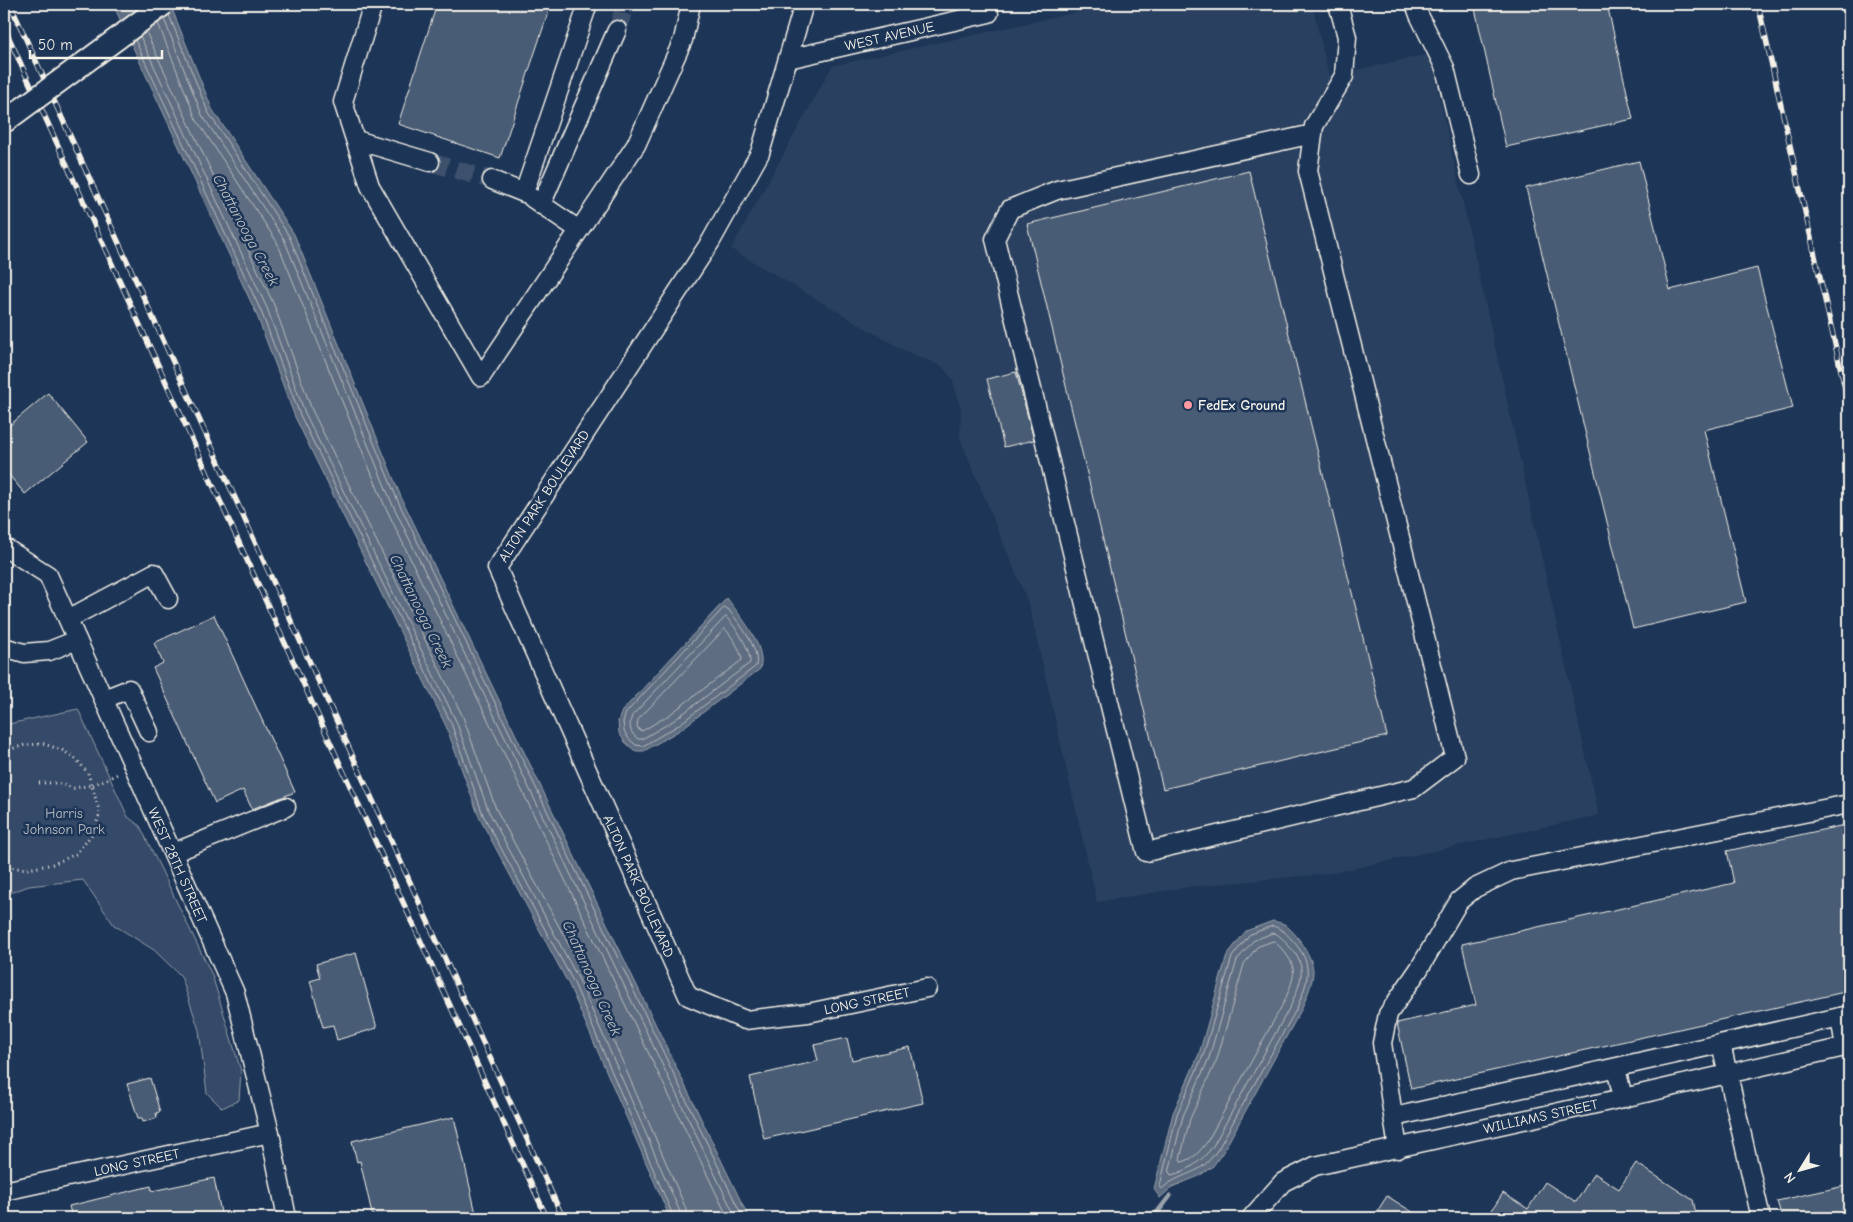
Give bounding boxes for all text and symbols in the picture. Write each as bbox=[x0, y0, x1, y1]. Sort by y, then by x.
street label: WEST AVENUE bbox=[843, 17, 936, 54]
scale bar bbox=[30, 28, 162, 60]
text: 50 m bbox=[38, 36, 73, 54]
water label: Chattanooga Creek bbox=[209, 171, 283, 289]
place label: FedEx Ground bbox=[1198, 397, 1285, 414]
marker: FedEx Ground bbox=[1182, 399, 1194, 411]
street label: ALTON PARK BOULEVARD bbox=[495, 427, 593, 565]
water label: Chattanooga Creek bbox=[386, 551, 457, 671]
park label: Harris Johnson Park bbox=[23, 805, 105, 838]
street label: WEST 28TH STREET bbox=[145, 805, 211, 926]
street label: ALTON PARK BOULEVARD bbox=[600, 812, 678, 960]
water label: Chattanooga Creek bbox=[559, 918, 626, 1039]
street label: LONG STREET bbox=[823, 983, 912, 1018]
street label: WILLIAMS STREET bbox=[1482, 1095, 1600, 1137]
street label: LONG STREET bbox=[92, 1144, 182, 1180]
north arrow bbox=[1776, 1144, 1826, 1194]
text: N bbox=[1780, 1169, 1800, 1186]

